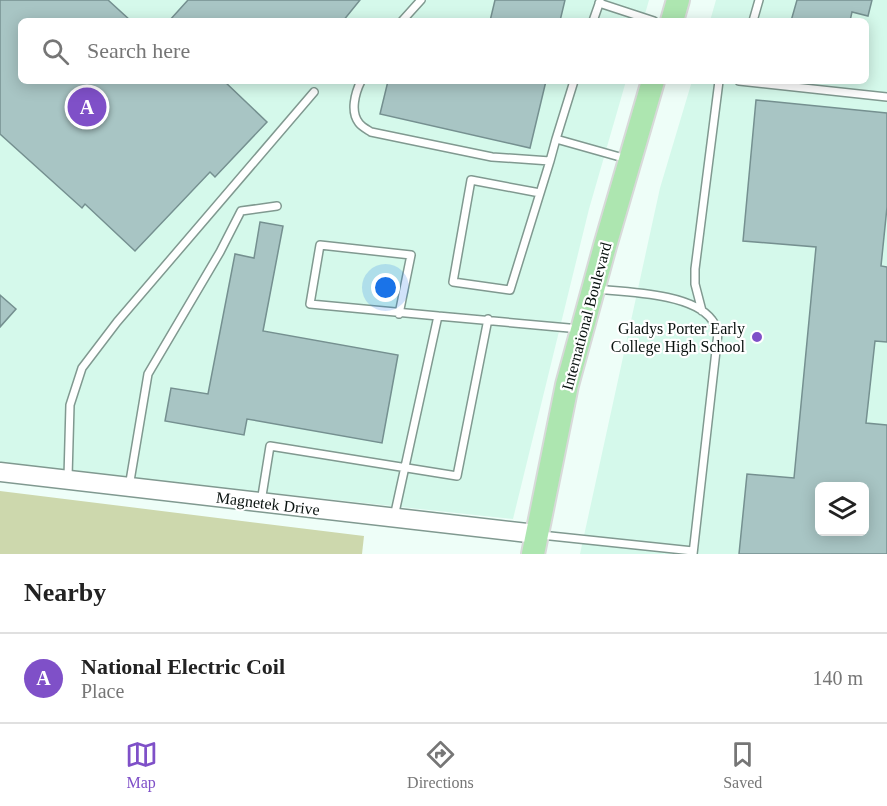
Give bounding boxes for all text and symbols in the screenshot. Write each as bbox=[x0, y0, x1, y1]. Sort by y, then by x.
search box bbox=[18, 18, 869, 84]
icon: search bbox=[39, 35, 72, 68]
text: Search here bbox=[87, 38, 190, 63]
pin: A bbox=[68, 84, 106, 130]
street label: International Boulevard bbox=[559, 240, 614, 392]
your location bbox=[371, 273, 400, 302]
place label: Gladys Porter Early College High School bbox=[611, 320, 746, 356]
marker: Gladys Porter Early College High School bbox=[750, 330, 764, 344]
map controls bbox=[815, 482, 869, 536]
button: layers bbox=[815, 482, 869, 536]
street label: Magnetek Drive bbox=[215, 489, 321, 519]
text: Nearby bbox=[24, 578, 106, 607]
text: National Electric Coil bbox=[81, 654, 285, 679]
text: A bbox=[36, 667, 51, 689]
text: 140 m bbox=[812, 667, 863, 689]
text: Place bbox=[81, 680, 124, 702]
tab: Map bbox=[125, 738, 158, 792]
tab: Directions bbox=[407, 738, 474, 792]
tab: Saved bbox=[723, 738, 762, 792]

